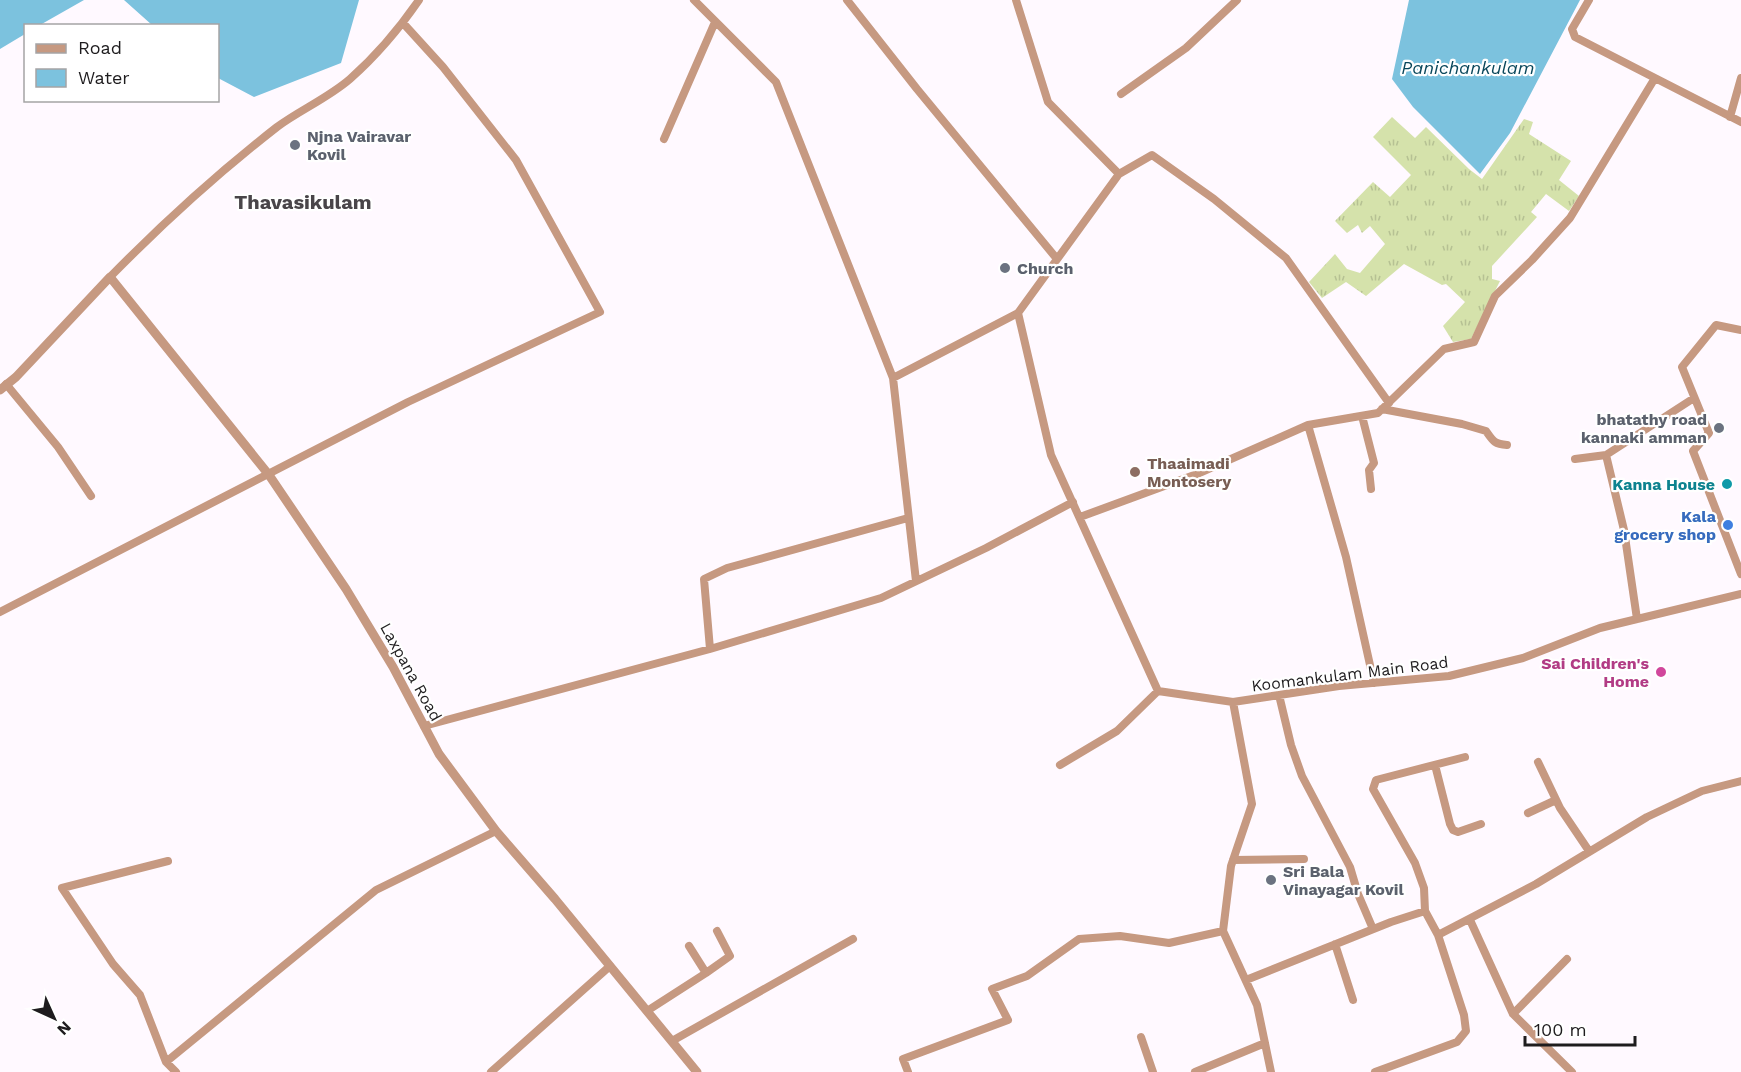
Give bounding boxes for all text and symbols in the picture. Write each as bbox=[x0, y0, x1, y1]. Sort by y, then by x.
legend bbox=[24, 24, 219, 102]
text: Road bbox=[78, 37, 122, 58]
water label: Panichankulam bbox=[1401, 57, 1535, 78]
text: Water bbox=[78, 67, 130, 88]
place label: Njna Vairavar Kovil bbox=[307, 127, 411, 164]
marker: Njna Vairavar Kovil bbox=[288, 138, 302, 152]
district label: Thavasikulam bbox=[234, 190, 372, 214]
place label: Church bbox=[1017, 259, 1074, 278]
marker: Church bbox=[998, 261, 1012, 275]
place label: bhatathy road kannaki amman bbox=[1581, 410, 1707, 447]
marker: bhatathy road kannaki amman bbox=[1712, 421, 1726, 435]
place label: Thaaimadi Montosery bbox=[1147, 454, 1232, 491]
marker: Thaaimadi Montosery bbox=[1128, 465, 1142, 479]
place label: Kanna House bbox=[1612, 475, 1715, 494]
marker: Kanna House bbox=[1720, 477, 1734, 491]
place label: Kala grocery shop bbox=[1614, 507, 1717, 544]
marker: Kala grocery shop bbox=[1721, 518, 1735, 532]
street label: Laxpana Road bbox=[376, 620, 446, 724]
street label: Koomankulam Main Road bbox=[1251, 652, 1449, 696]
place label: Sai Children's Home bbox=[1541, 654, 1649, 691]
marker: Sai Children's Home bbox=[1654, 665, 1668, 679]
place label: Sri Bala Vinayagar Kovil bbox=[1283, 862, 1404, 899]
marker: Sri Bala Vinayagar Kovil bbox=[1264, 873, 1278, 887]
north arrow bbox=[24, 988, 84, 1048]
scale bar bbox=[1525, 1009, 1634, 1047]
text: N bbox=[53, 1017, 75, 1039]
text: 100 m bbox=[1534, 1019, 1587, 1040]

